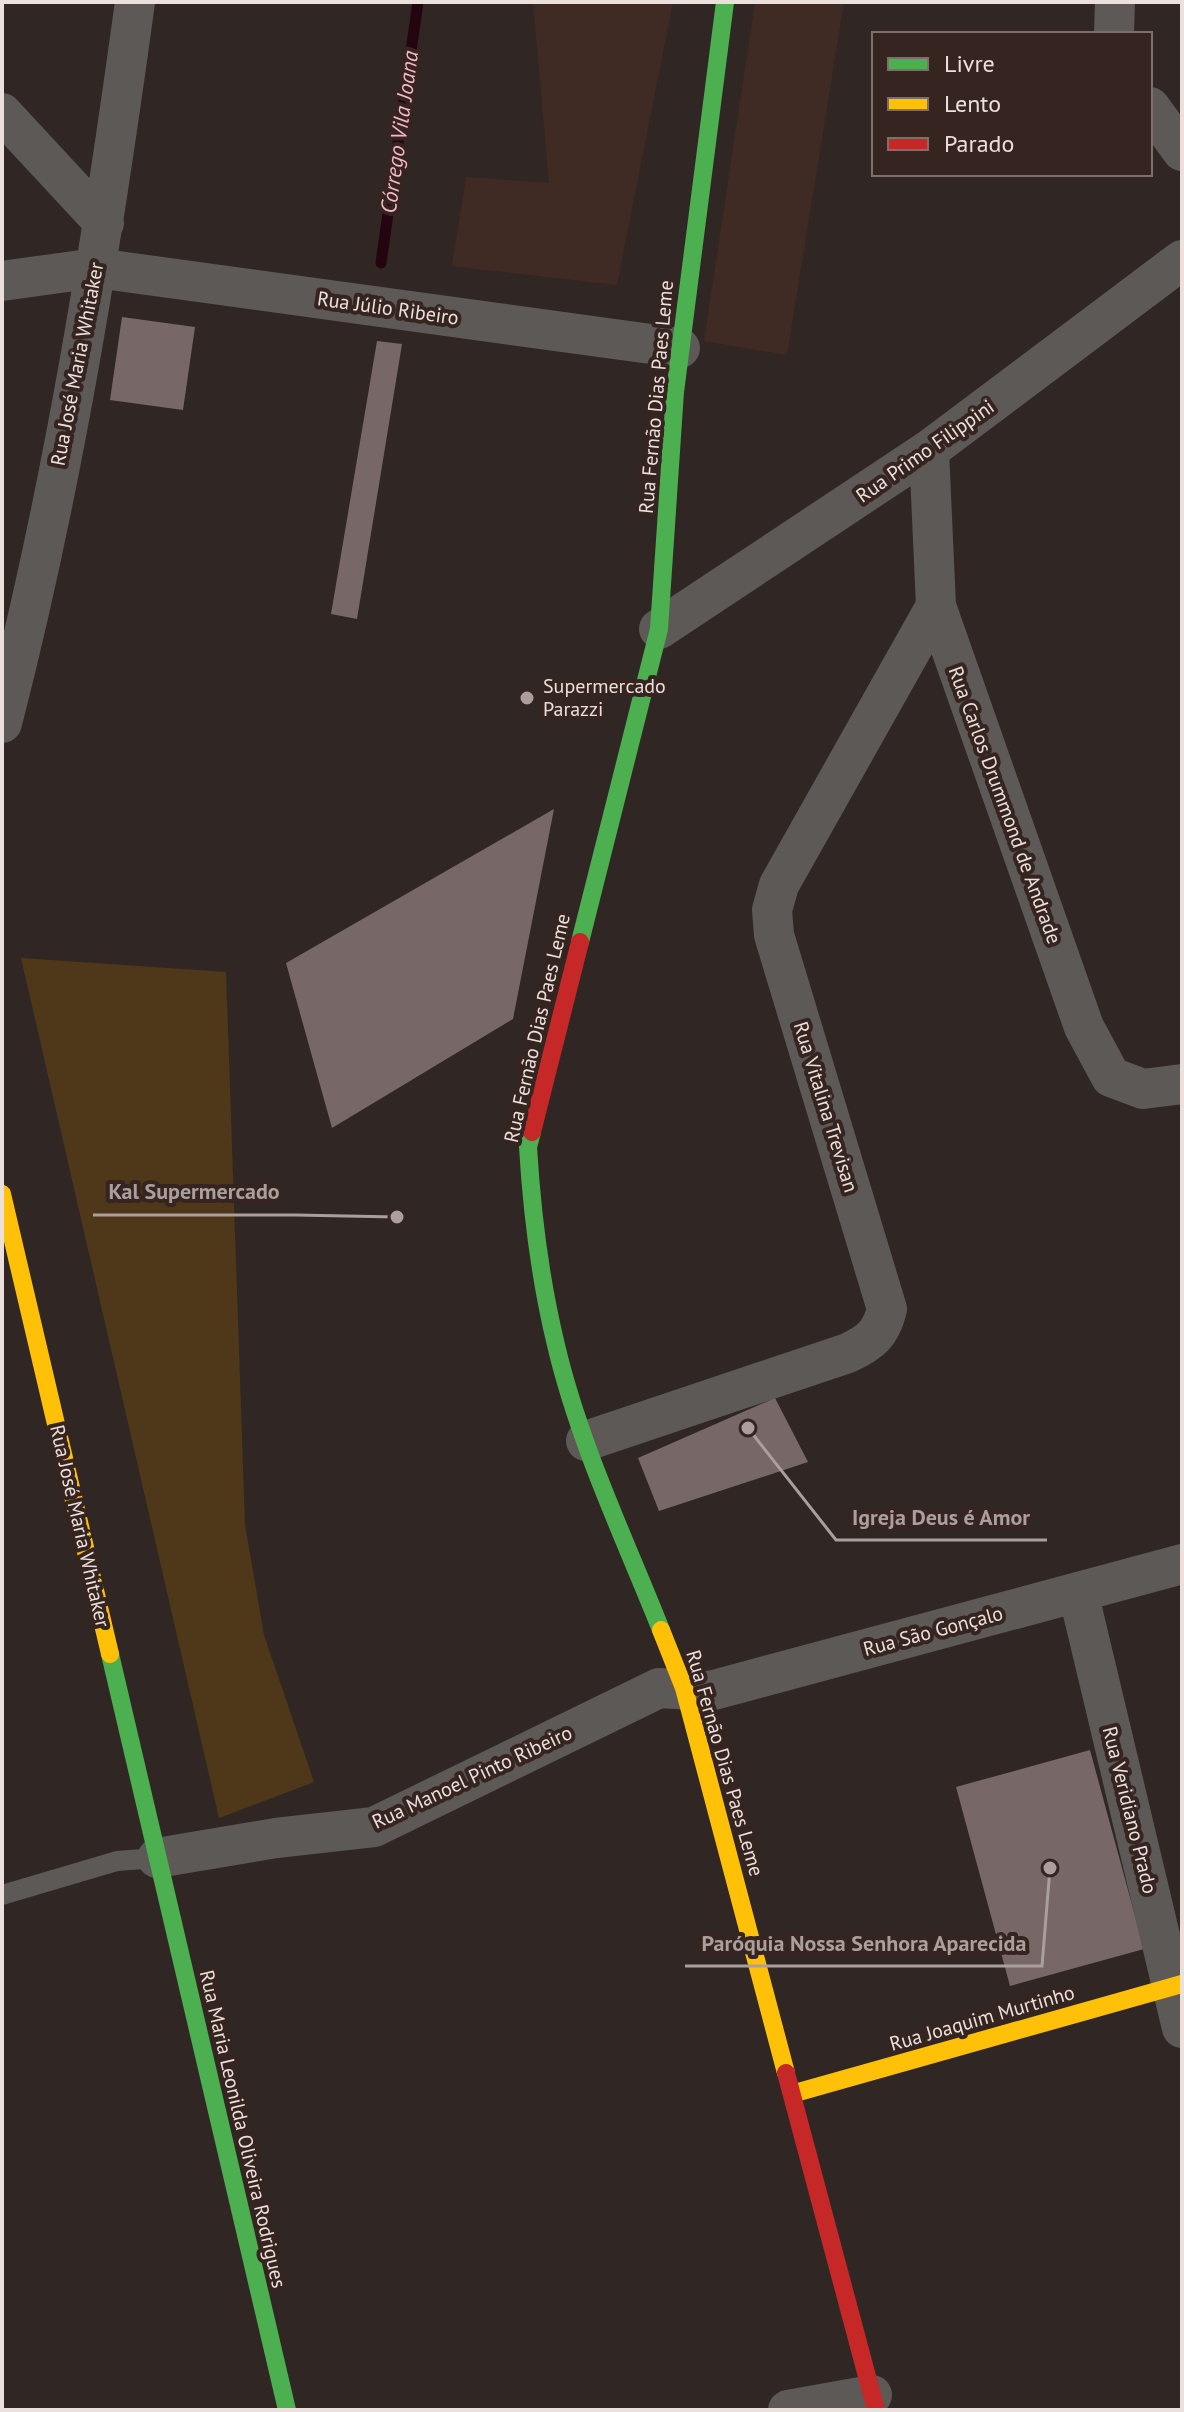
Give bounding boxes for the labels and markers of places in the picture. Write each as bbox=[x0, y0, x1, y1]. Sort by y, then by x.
place label: Supermercado Parazzi bbox=[543, 673, 666, 722]
marker: Supermercado Parazzi bbox=[518, 689, 536, 707]
callout: Kal Supermercado bbox=[93, 1169, 296, 1215]
callout: Igreja Deus é Amor bbox=[836, 1494, 1047, 1540]
callout: Paróquia Nossa Senhora Aparecida bbox=[685, 1920, 1042, 1966]

